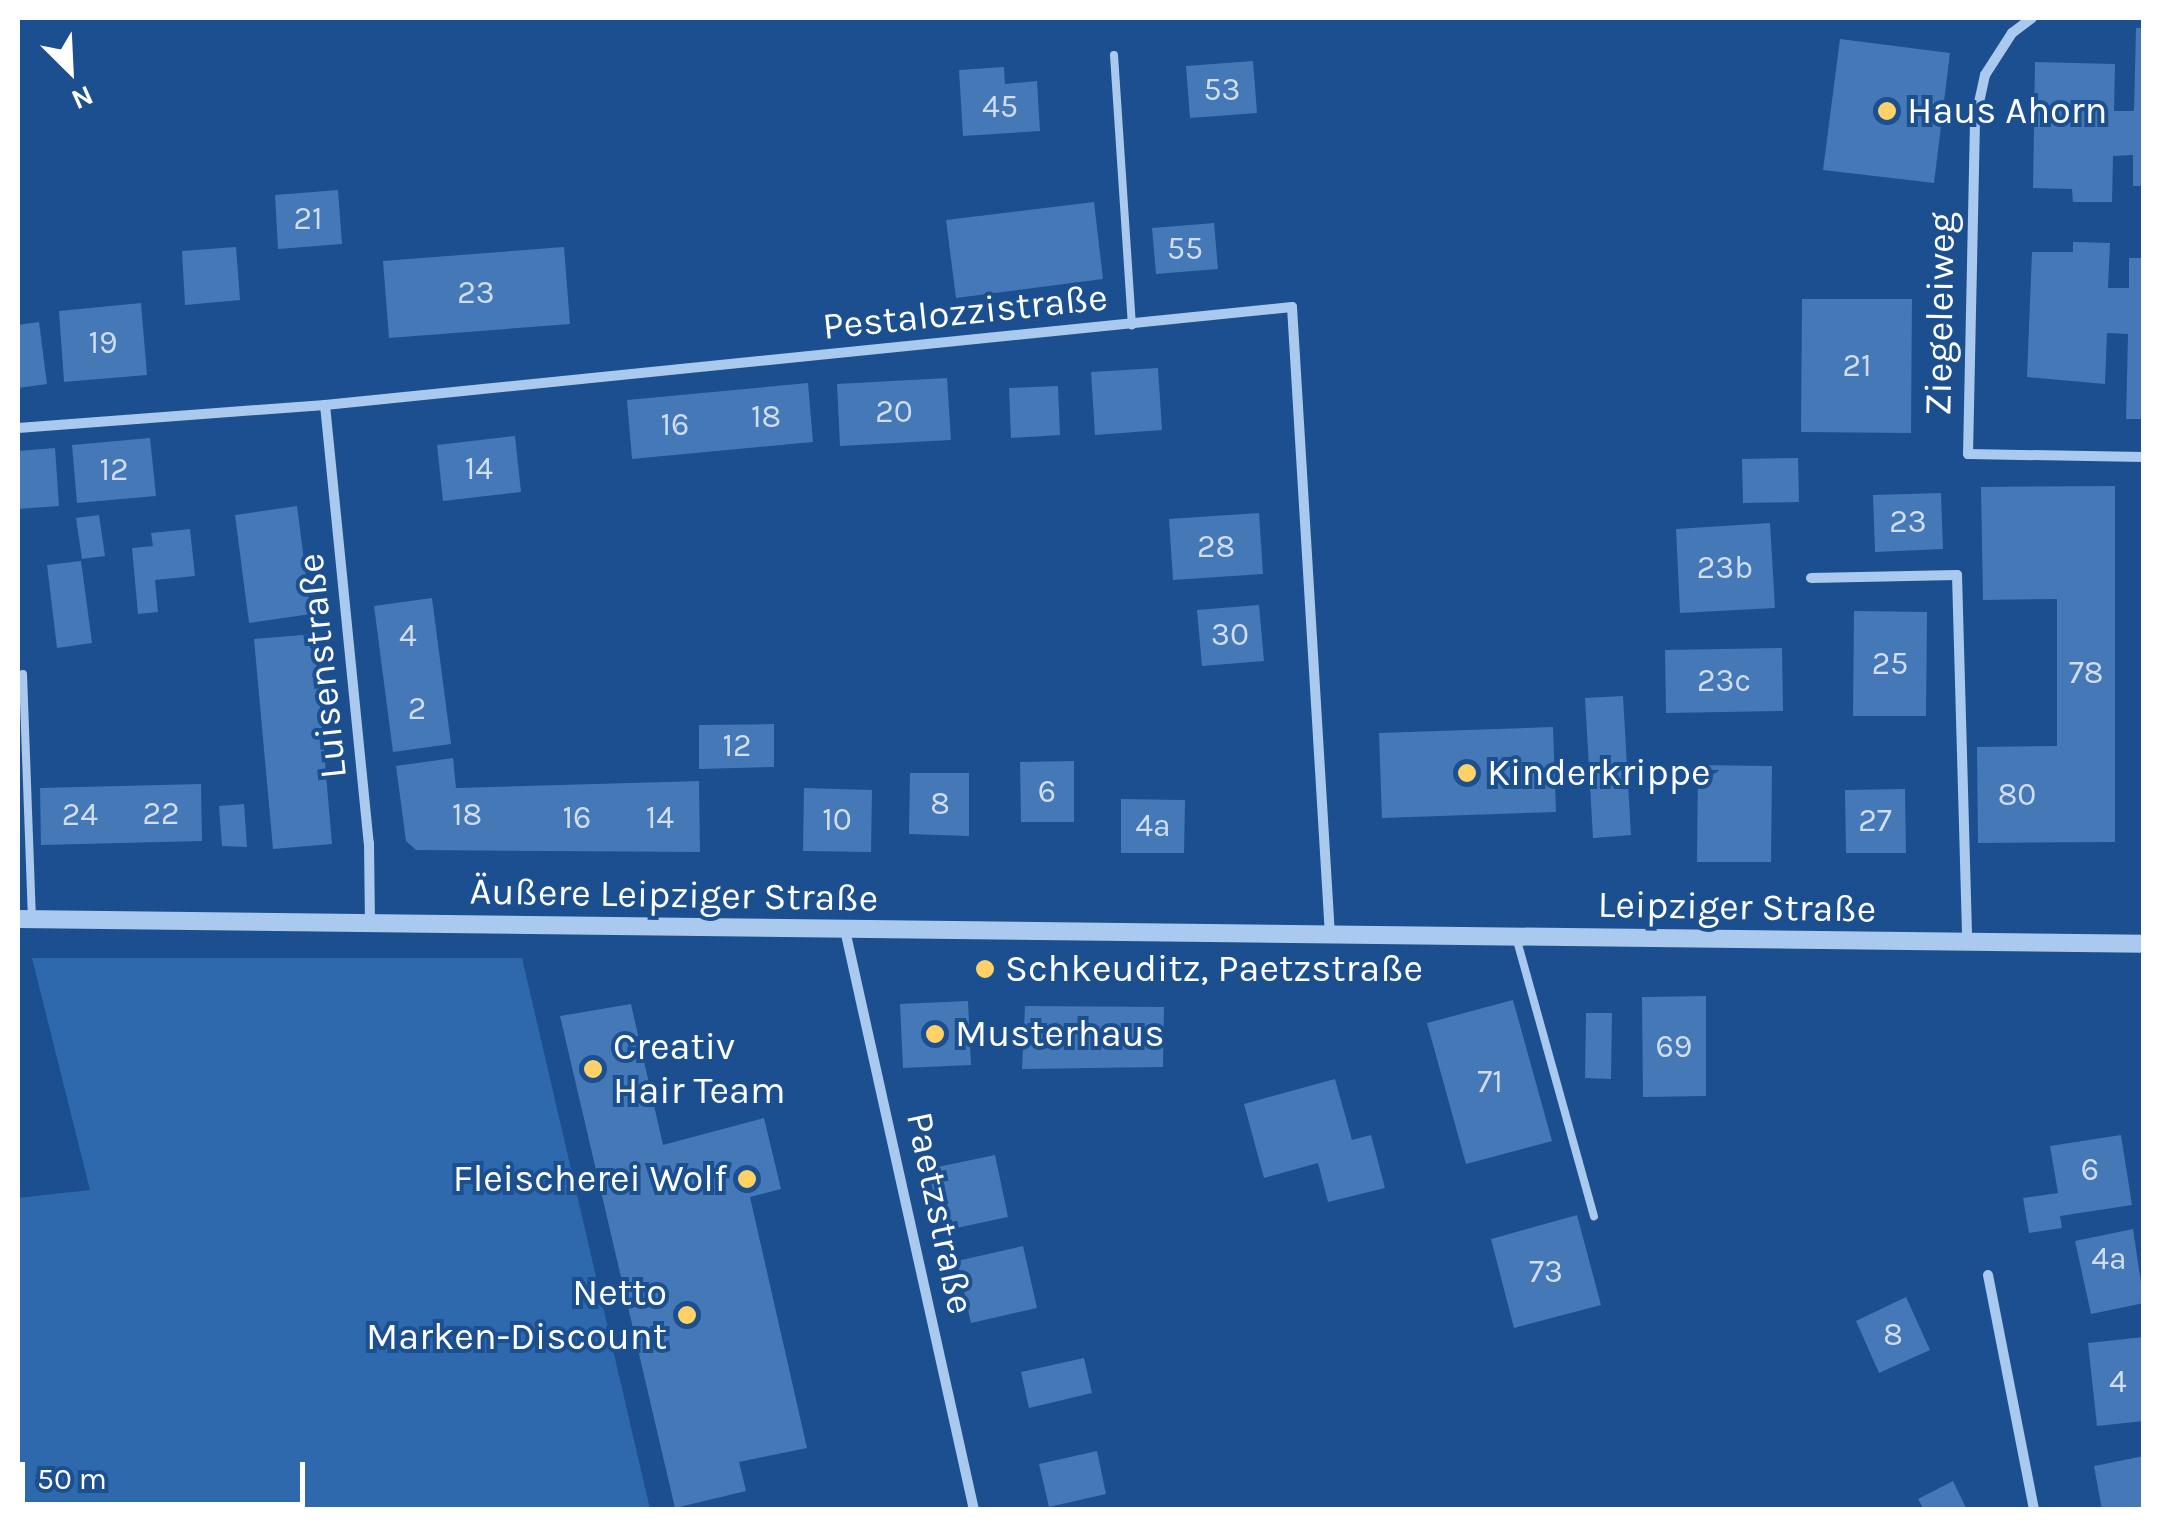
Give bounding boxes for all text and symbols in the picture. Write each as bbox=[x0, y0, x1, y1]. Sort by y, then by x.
north arrow bbox=[20, 20, 120, 120]
house number: 53 bbox=[1204, 71, 1240, 109]
text: N bbox=[67, 79, 98, 117]
house number: 45 bbox=[982, 88, 1018, 126]
place label: Haus Ahorn bbox=[1907, 88, 2108, 134]
marker: Haus Ahorn bbox=[1876, 100, 1898, 122]
house number: 21 bbox=[293, 200, 323, 238]
street label: Ziegeleiweg bbox=[1915, 211, 1965, 417]
house number: 55 bbox=[1167, 230, 1203, 268]
house number: 23 bbox=[457, 274, 495, 312]
street label: Pestalozzistraße bbox=[820, 274, 1110, 350]
house number: 19 bbox=[88, 324, 118, 362]
house number: 21 bbox=[1842, 347, 1872, 385]
house number: 20 bbox=[875, 393, 913, 431]
house number: 18 bbox=[751, 398, 781, 436]
house number: 16 bbox=[661, 406, 689, 444]
house number: 14 bbox=[465, 450, 493, 488]
house number: 12 bbox=[99, 451, 129, 489]
house number: 23 bbox=[1889, 503, 1927, 541]
house number: 28 bbox=[1197, 528, 1235, 566]
house number: 23b bbox=[1697, 549, 1753, 587]
street label: Luisenstraße bbox=[288, 551, 356, 781]
house number: 30 bbox=[1211, 616, 1249, 654]
house number: 4 bbox=[399, 617, 417, 655]
house number: 25 bbox=[1872, 645, 1908, 683]
house number: 78 bbox=[2069, 654, 2103, 692]
house number: 23c bbox=[1697, 662, 1751, 700]
house number: 2 bbox=[408, 690, 426, 728]
house number: 12 bbox=[722, 727, 752, 765]
place label: Kinderkrippe bbox=[1487, 750, 1711, 796]
marker: Kinderkrippe bbox=[1456, 762, 1478, 784]
house number: 6 bbox=[1038, 773, 1056, 811]
house number: 80 bbox=[1998, 776, 2036, 814]
house number: 8 bbox=[930, 785, 950, 823]
house number: 22 bbox=[142, 795, 180, 833]
house number: 24 bbox=[62, 796, 98, 834]
house number: 18 bbox=[452, 796, 482, 834]
house number: 16 bbox=[563, 799, 591, 837]
house number: 14 bbox=[646, 799, 674, 837]
house number: 10 bbox=[822, 801, 852, 839]
house number: 27 bbox=[1858, 802, 1892, 840]
house number: 4a bbox=[1135, 807, 1171, 845]
street label: Äußere Leipziger Straße bbox=[469, 869, 879, 921]
street label: Leipziger Straße bbox=[1597, 882, 1877, 932]
place label: Schkeuditz, Paetzstraße bbox=[1005, 946, 1423, 992]
marker: Schkeuditz, Paetzstraße bbox=[974, 958, 996, 980]
place label: Musterhaus bbox=[955, 1011, 1165, 1057]
marker: Musterhaus bbox=[924, 1023, 946, 1045]
place label: Creativ Hair Team bbox=[613, 1024, 786, 1114]
house number: 69 bbox=[1656, 1028, 1692, 1066]
marker: Creativ Hair Team bbox=[582, 1058, 604, 1080]
house number: 71 bbox=[1477, 1063, 1503, 1101]
street label: Paetzstraße bbox=[896, 1108, 984, 1318]
house number: 6 bbox=[2081, 1151, 2099, 1189]
place label: Fleischerei Wolf bbox=[453, 1156, 727, 1202]
marker: Fleischerei Wolf bbox=[736, 1168, 758, 1190]
house number: 4a bbox=[2091, 1240, 2127, 1278]
house number: 73 bbox=[1529, 1253, 1563, 1291]
place label: Netto Marken-Discount bbox=[366, 1270, 667, 1360]
marker: Netto Marken-Discount bbox=[676, 1304, 698, 1326]
house number: 8 bbox=[1883, 1316, 1903, 1354]
house number: 4 bbox=[2109, 1363, 2127, 1401]
scale bar bbox=[25, 1442, 310, 1504]
text: 50 m bbox=[37, 1461, 107, 1497]

